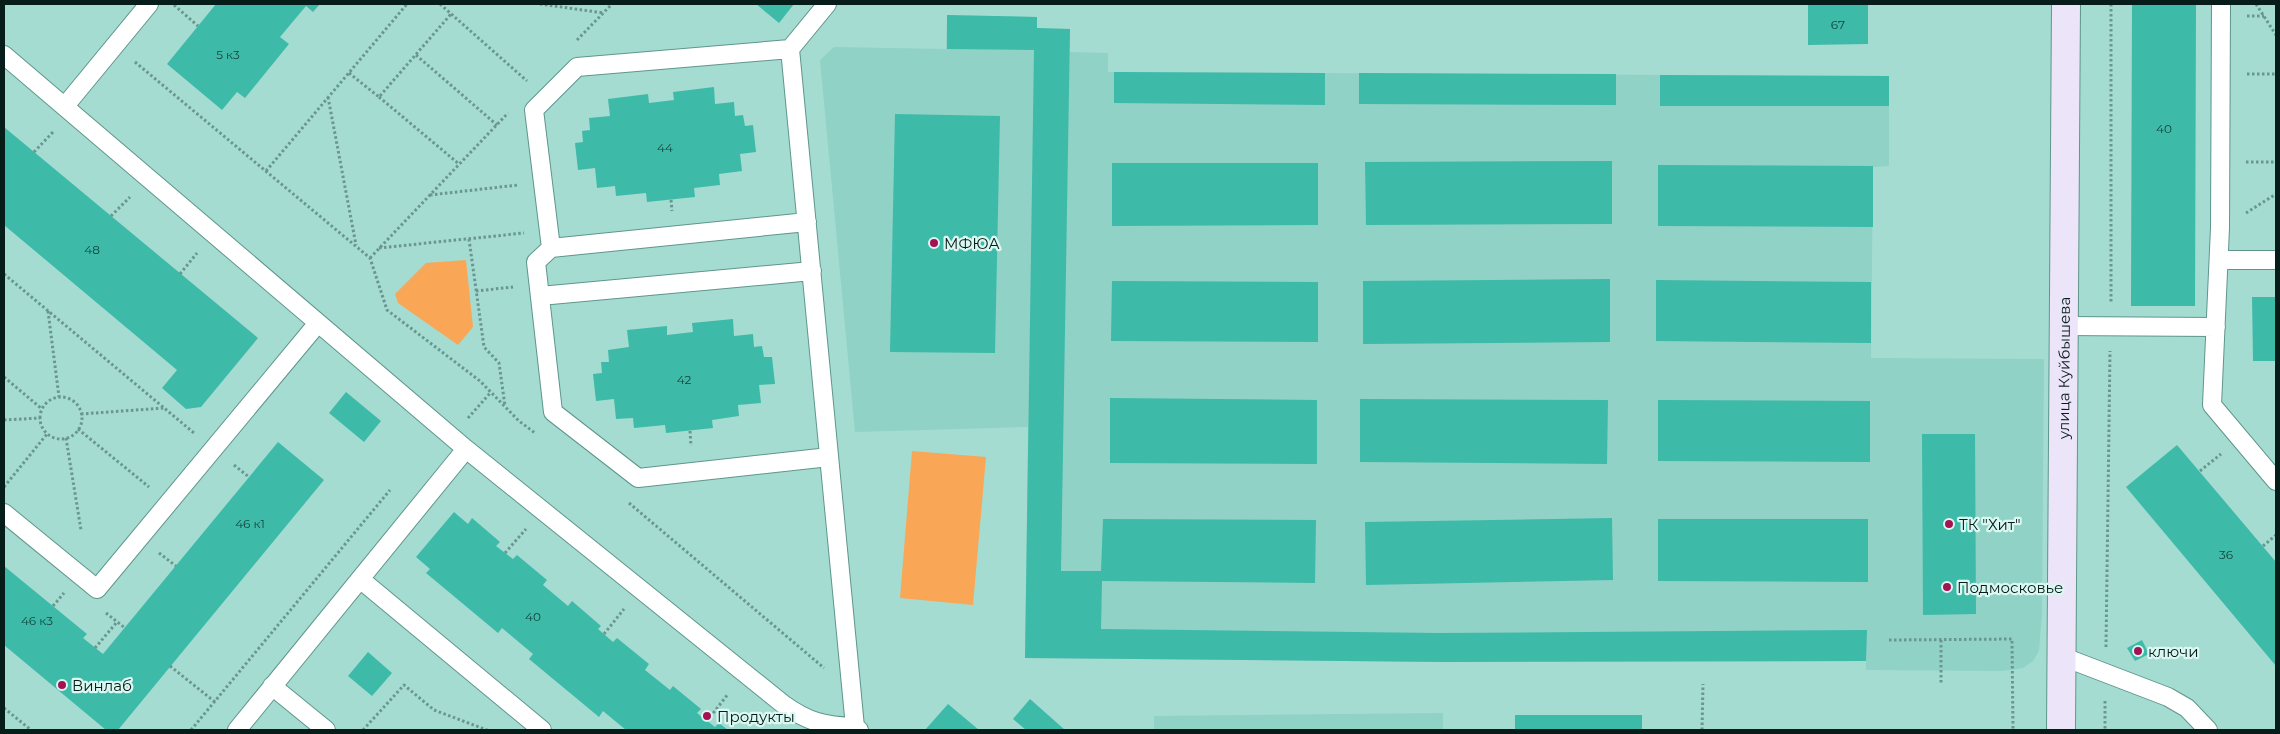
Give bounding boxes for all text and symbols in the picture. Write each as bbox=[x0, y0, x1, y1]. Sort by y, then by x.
house number: 67 bbox=[1831, 17, 1845, 32]
house number: 5 к3 bbox=[216, 47, 240, 62]
house number: 40 bbox=[2156, 121, 2172, 136]
house number: 44 bbox=[657, 140, 673, 155]
place label: МФЮА bbox=[944, 234, 1000, 253]
marker: МФЮА bbox=[928, 237, 940, 249]
house number: 48 bbox=[84, 242, 100, 257]
street label: улица Куйбышева bbox=[2053, 297, 2073, 440]
house number: 42 bbox=[677, 372, 692, 387]
place label: ТК "Хит" bbox=[1959, 515, 2021, 534]
house number: 46 к1 bbox=[235, 516, 265, 531]
marker: ТК "Хит" bbox=[1943, 518, 1955, 530]
house number: 36 bbox=[2219, 547, 2233, 562]
place label: Подмосковье bbox=[1957, 578, 2063, 597]
marker: Подмосковье bbox=[1941, 581, 1953, 593]
house number: 40 bbox=[525, 609, 541, 624]
house number: 46 к3 bbox=[21, 613, 53, 628]
place label: ключи bbox=[2148, 642, 2198, 661]
marker: ключи bbox=[2132, 645, 2144, 657]
place label: Винлаб bbox=[72, 676, 132, 695]
marker: Винлаб bbox=[56, 679, 68, 691]
place label: Продукты bbox=[717, 707, 795, 726]
marker: Продукты bbox=[701, 710, 713, 722]

